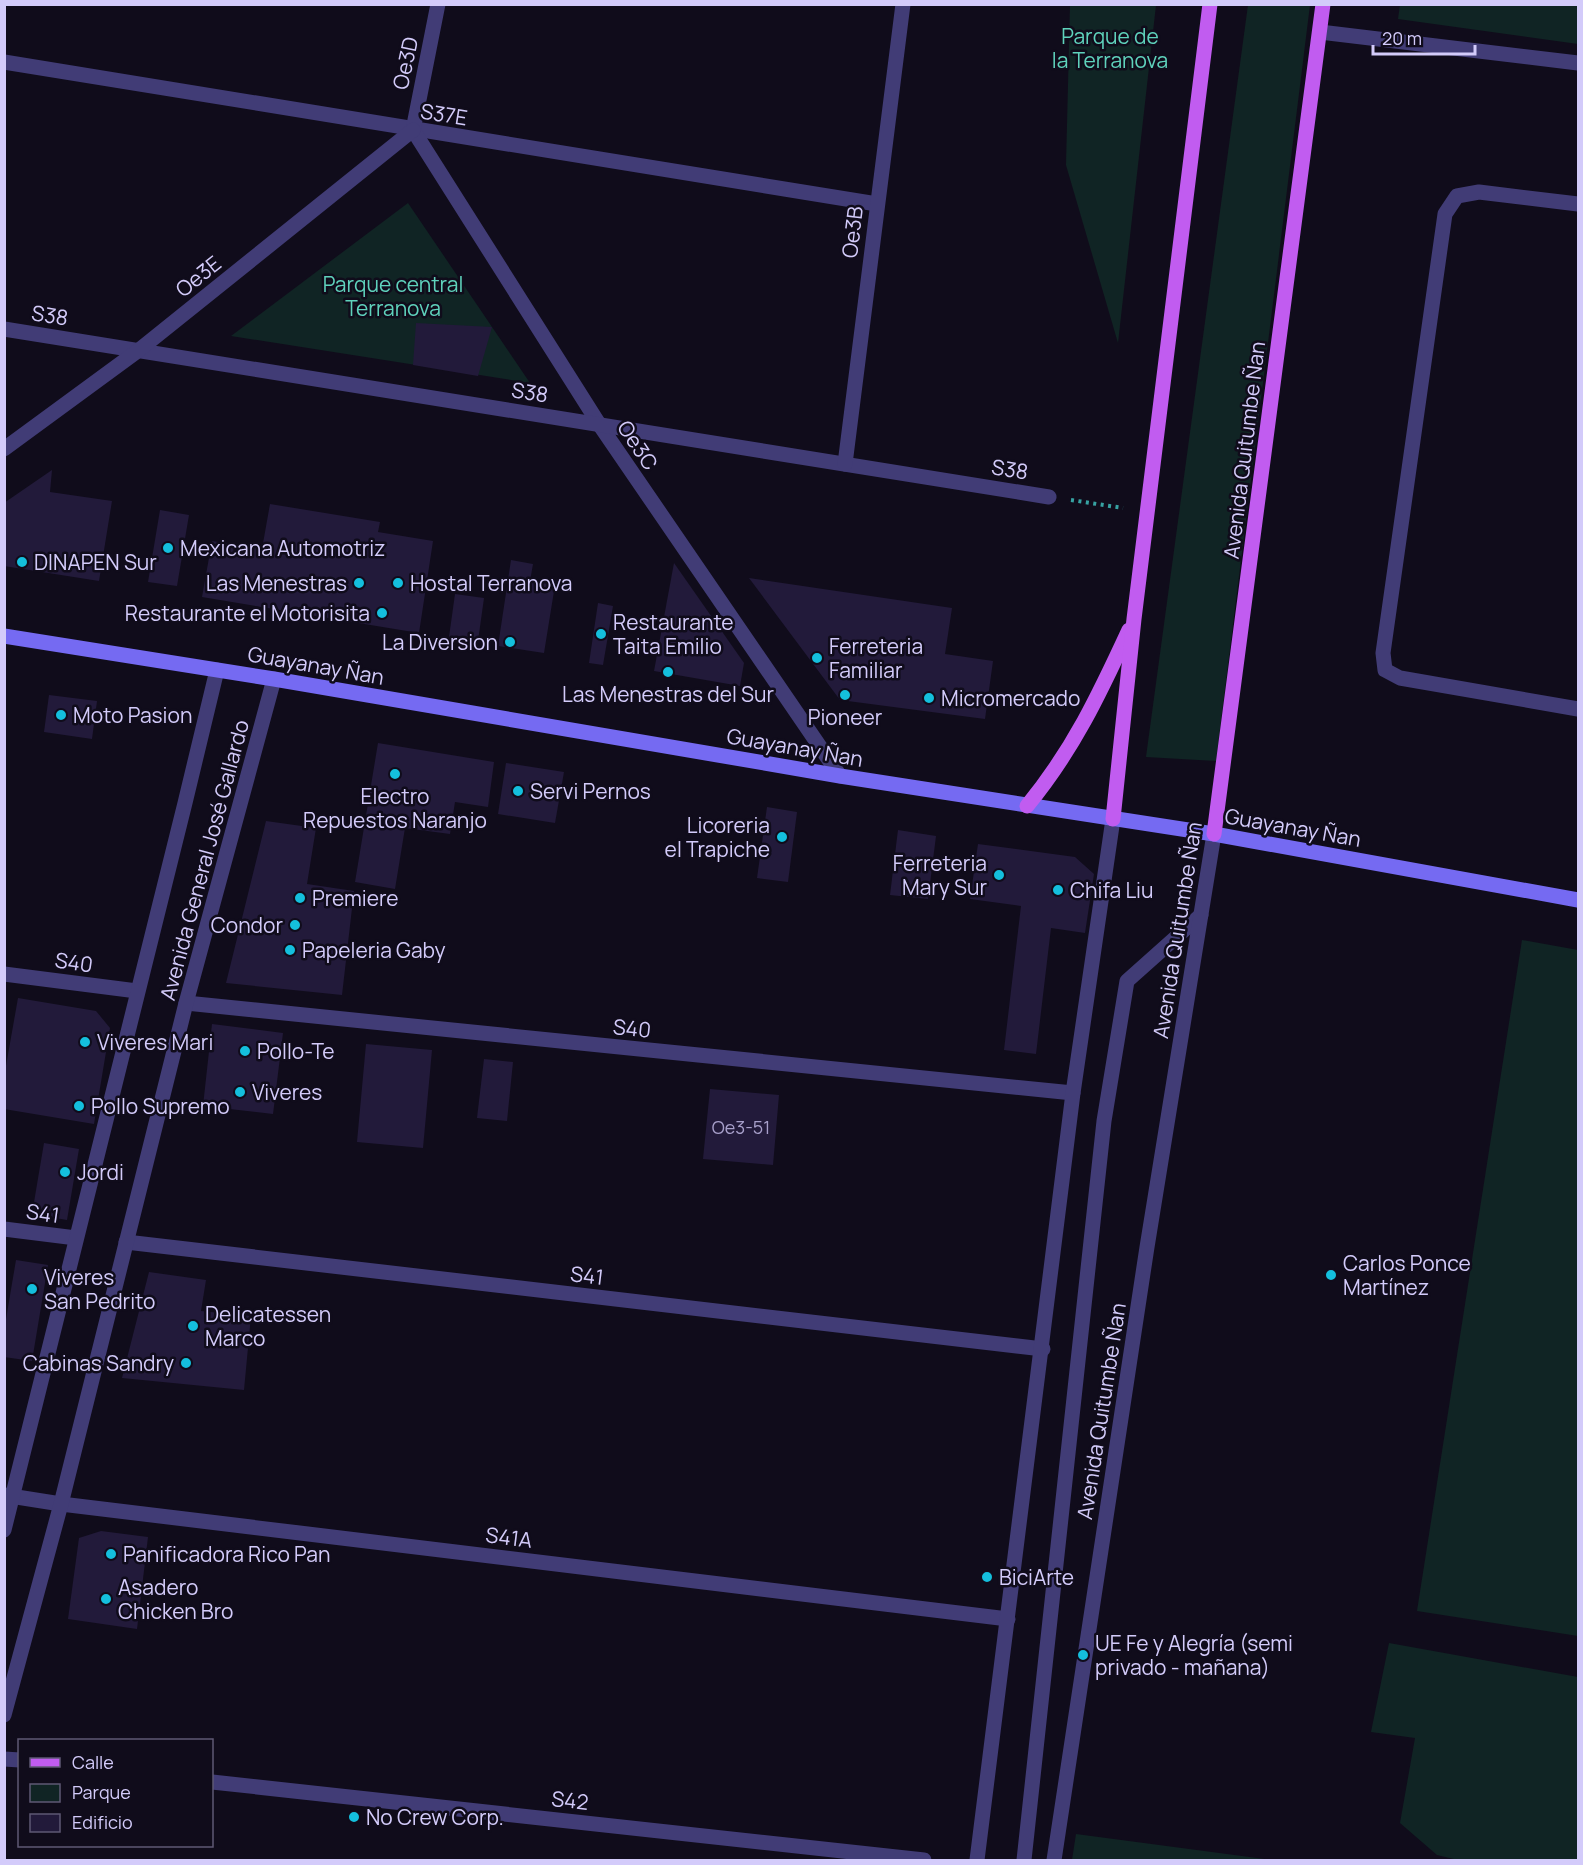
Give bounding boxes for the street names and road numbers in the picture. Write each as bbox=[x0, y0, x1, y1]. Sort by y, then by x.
street label: Oe3D bbox=[386, 34, 424, 92]
street label: S37E bbox=[419, 96, 469, 132]
street label: Oe3B bbox=[835, 204, 869, 259]
street label: Oe3E bbox=[169, 249, 227, 303]
street label: S38 bbox=[30, 298, 70, 332]
street label: Avenida Quitumbe Ñan bbox=[1217, 340, 1271, 560]
street label: S38 bbox=[510, 375, 550, 409]
street label: Oe3C bbox=[611, 415, 665, 475]
street label: S38 bbox=[990, 452, 1030, 486]
street label: Guayanay Ñan bbox=[246, 639, 386, 691]
street label: Avenida General José Gallardo bbox=[153, 717, 255, 1003]
street label: Guayanay Ñan bbox=[725, 721, 865, 773]
street label: Guayanay Ñan bbox=[1223, 801, 1363, 853]
street label: Avenida Quitumbe Ñan bbox=[1146, 820, 1208, 1040]
street label: S40 bbox=[53, 945, 95, 979]
street label: S40 bbox=[612, 1012, 652, 1044]
street label: S41 bbox=[24, 1197, 62, 1229]
street label: S41 bbox=[569, 1259, 605, 1291]
street label: Avenida Quitumbe Ñan bbox=[1070, 1301, 1132, 1521]
street label: S41A bbox=[484, 1520, 534, 1554]
street label: S42 bbox=[550, 1784, 590, 1816]

